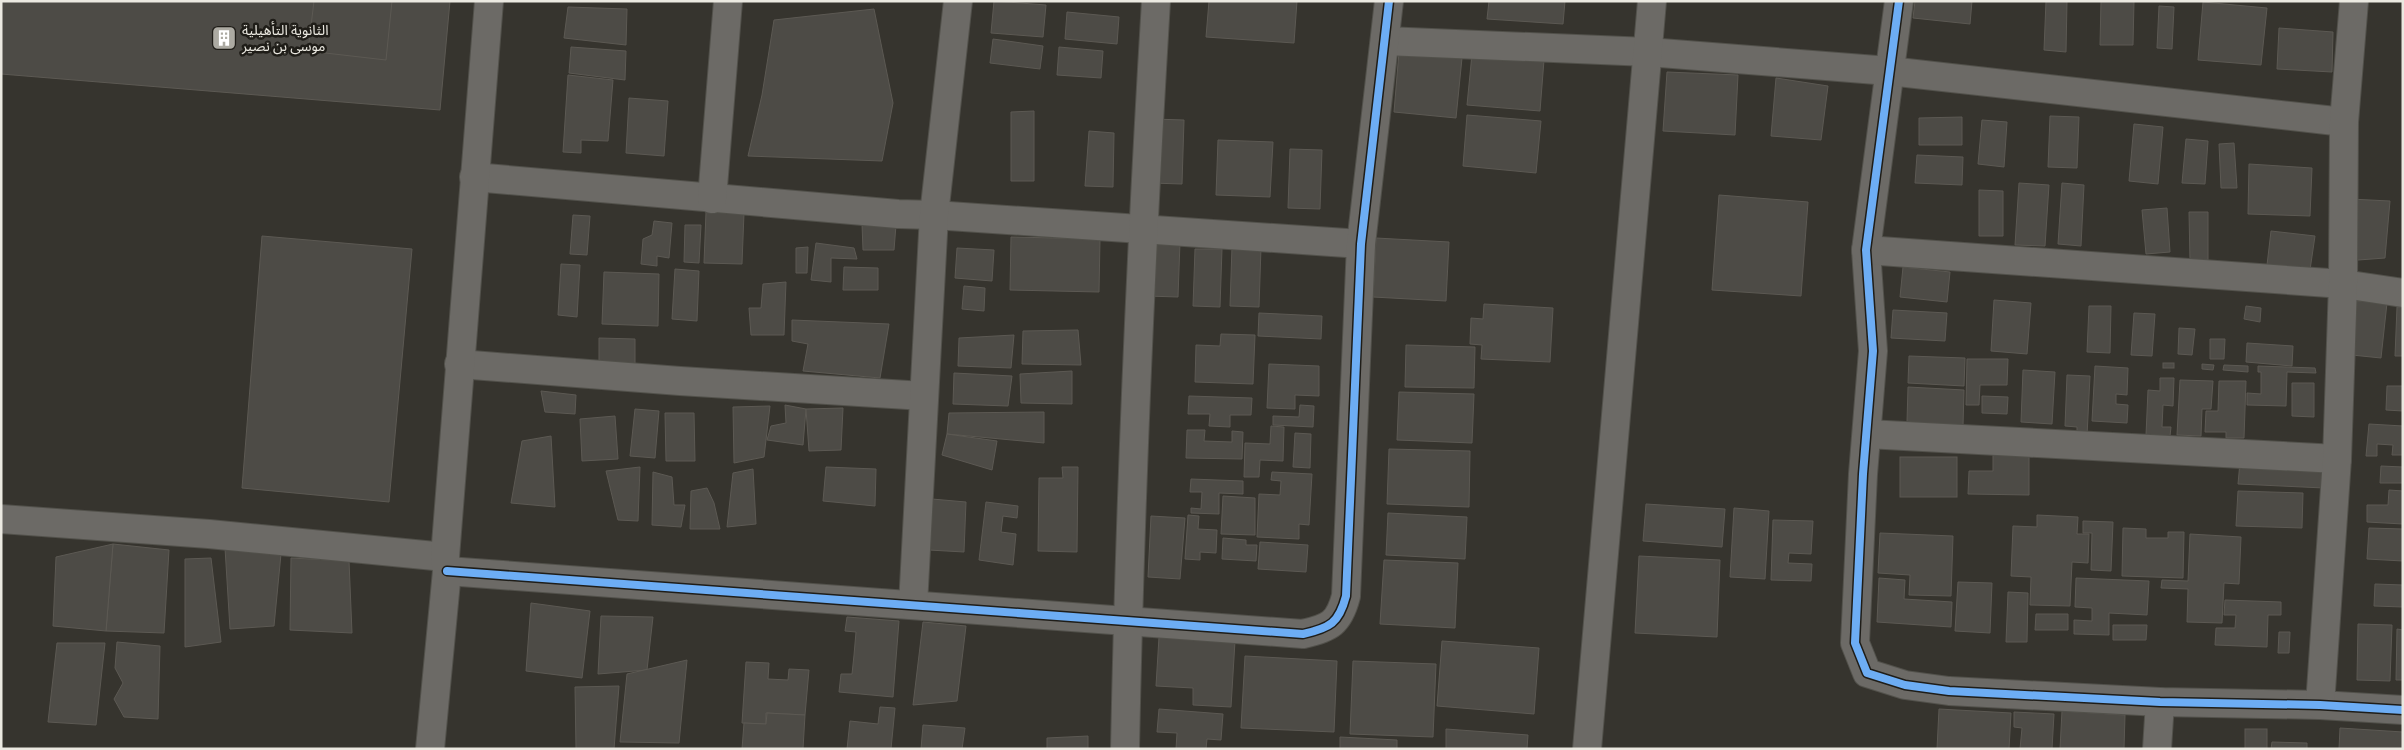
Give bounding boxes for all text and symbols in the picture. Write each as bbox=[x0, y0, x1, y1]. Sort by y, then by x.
place label: الثانوية التأهيلية موسى بن نصير bbox=[241, 21, 329, 55]
building icon: الثانوية التأهيلية موسى بن نصير bbox=[211, 25, 237, 51]

